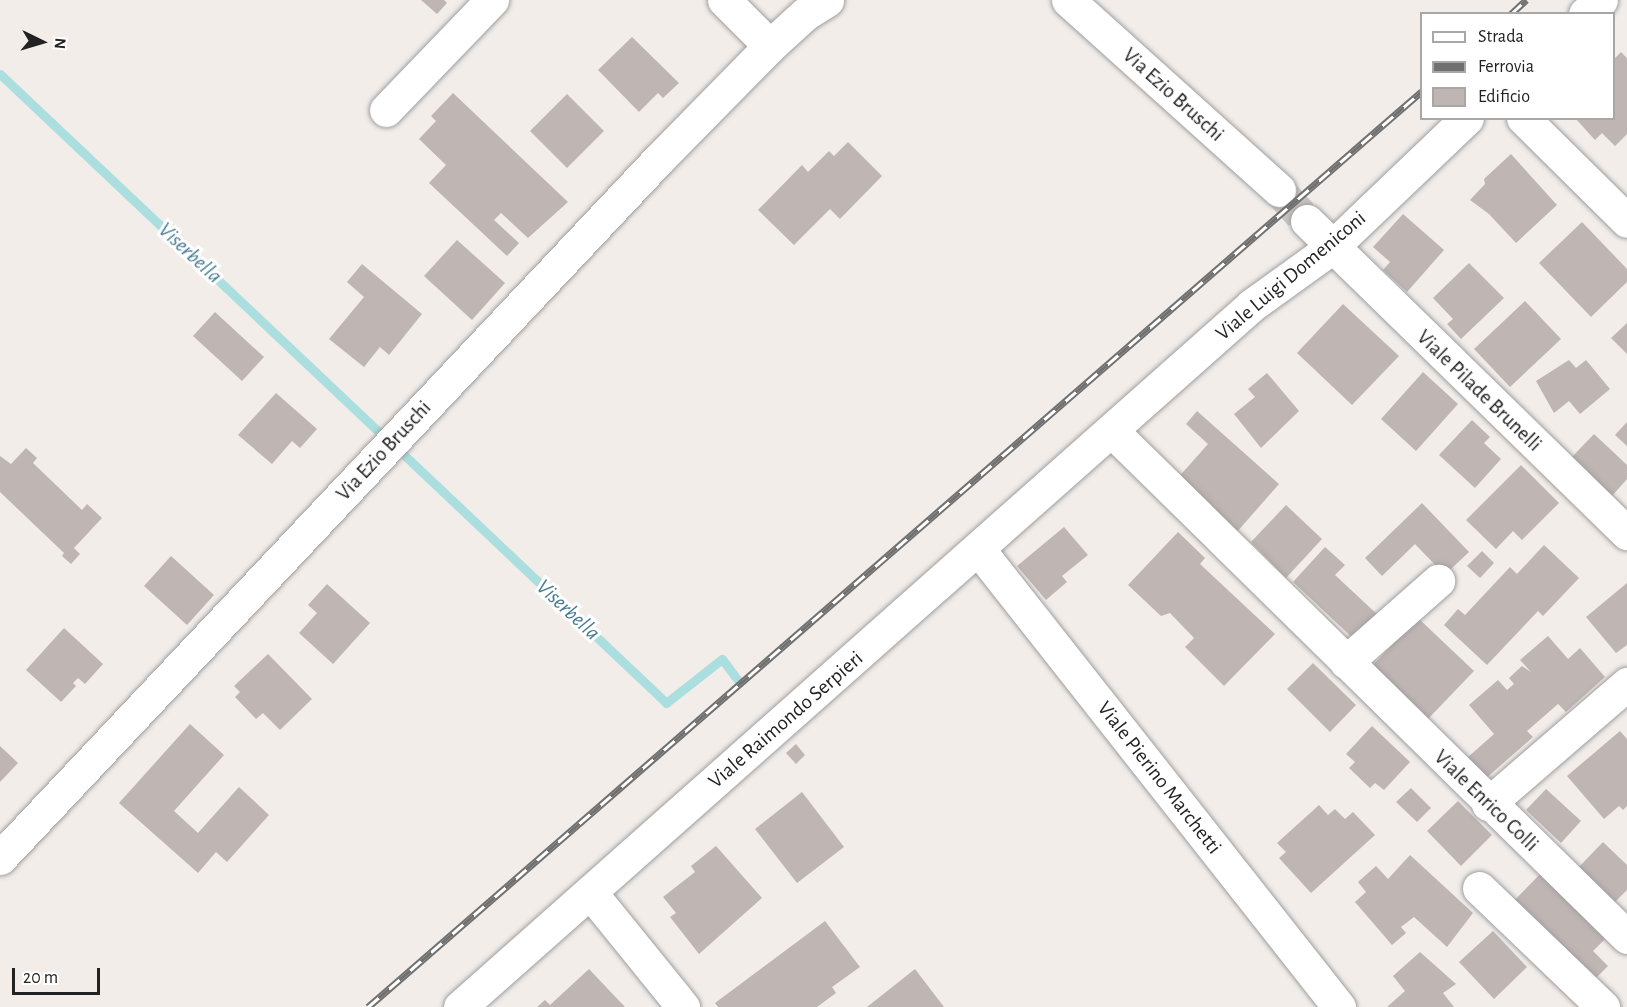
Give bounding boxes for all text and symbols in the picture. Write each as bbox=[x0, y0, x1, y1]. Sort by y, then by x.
north arrow bbox=[12, 12, 72, 72]
legend bbox=[1420, 12, 1615, 120]
text: Strada bbox=[1478, 28, 1524, 46]
text: N bbox=[51, 37, 68, 50]
street label: Via Ezio Bruschi bbox=[1117, 43, 1229, 147]
text: Ferrovia bbox=[1478, 58, 1534, 76]
text: Edificio bbox=[1478, 88, 1530, 106]
street label: Viale Luigi Domeniconi bbox=[1211, 206, 1371, 346]
water label: Viserbella bbox=[153, 217, 227, 289]
street label: Viale Pilade Brunelli bbox=[1411, 325, 1547, 457]
street label: Via Ezio Bruschi bbox=[331, 396, 437, 506]
water label: Viserbella bbox=[531, 574, 605, 646]
street label: Viale Raimondo Serpieri bbox=[704, 646, 868, 794]
street label: Viale Pierino Marchetti bbox=[1092, 697, 1226, 859]
street label: Viale Enrico Colli bbox=[1429, 745, 1543, 857]
scale bar bbox=[15, 956, 104, 994]
text: 20 m bbox=[23, 969, 58, 987]

